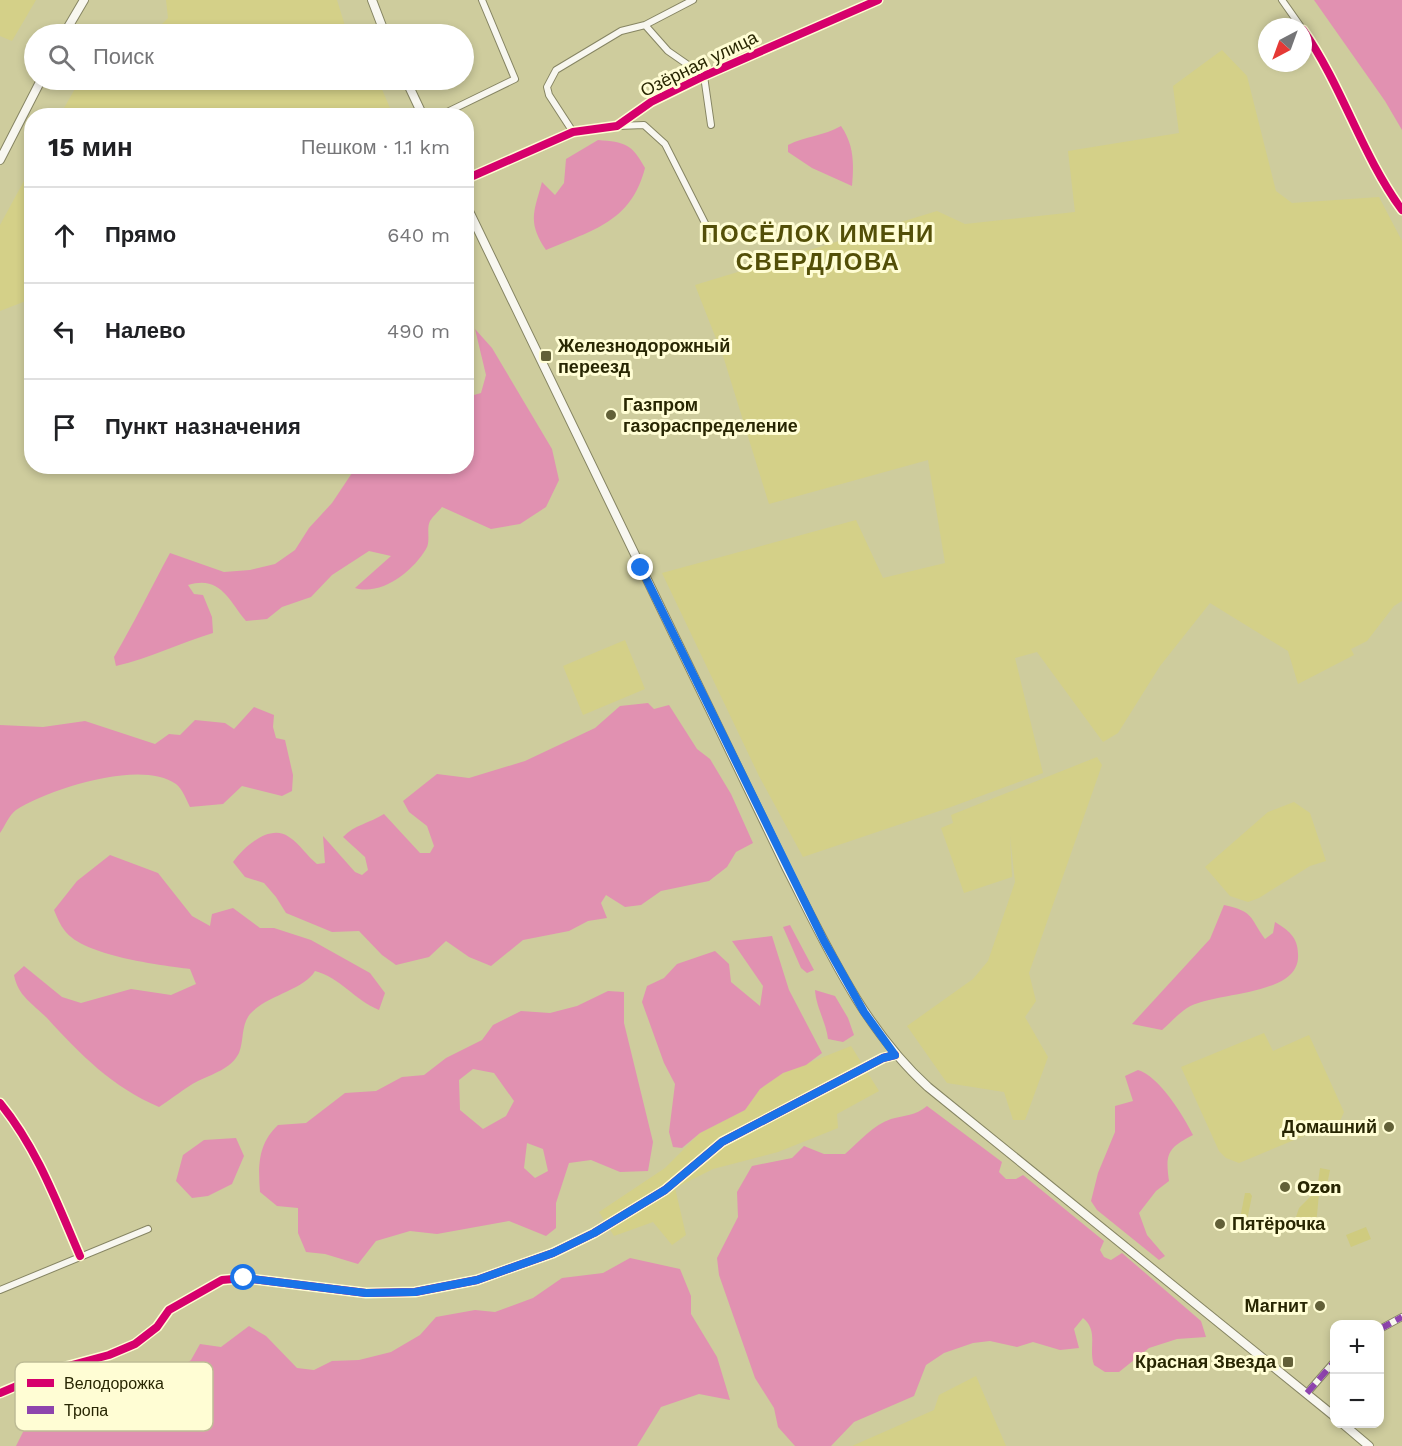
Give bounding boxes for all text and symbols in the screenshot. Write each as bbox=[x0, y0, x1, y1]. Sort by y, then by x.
north arrow bbox=[1258, 18, 1312, 72]
search box bbox=[24, 24, 474, 90]
street label: Озёрная улица bbox=[637, 26, 762, 101]
icon: search bbox=[45, 41, 78, 74]
text: Поиск bbox=[93, 44, 154, 69]
text: 15 мин bbox=[48, 132, 133, 162]
text: Пешком · 1.1 km bbox=[301, 135, 450, 159]
icon: ahead bbox=[48, 219, 81, 252]
district label: ПОСЁЛОК ИМЕНИ СВЕРДЛОВА bbox=[701, 220, 935, 276]
text: Прямо bbox=[105, 222, 176, 247]
text: 640 m bbox=[387, 223, 450, 247]
icon: left bbox=[48, 315, 81, 348]
text: Налево bbox=[105, 318, 186, 343]
text: 490 m bbox=[387, 319, 450, 343]
place label: Железнодорожный переезд bbox=[557, 335, 730, 377]
marker: Железнодорожный переезд bbox=[539, 349, 553, 363]
place label: Газпром газораспределение bbox=[623, 394, 798, 436]
marker: Газпром газораспределение bbox=[604, 408, 618, 422]
icon: arrive bbox=[48, 411, 81, 444]
text: Пункт назначения bbox=[105, 414, 301, 439]
route end bbox=[627, 554, 653, 580]
place label: Домашний bbox=[1282, 1116, 1377, 1137]
marker: Домашний bbox=[1382, 1120, 1396, 1134]
place label: Ozon bbox=[1297, 1176, 1341, 1197]
marker: Ozon bbox=[1278, 1180, 1292, 1194]
place label: Пятёрочка bbox=[1232, 1213, 1326, 1234]
marker: Пятёрочка bbox=[1213, 1217, 1227, 1231]
route start bbox=[230, 1264, 256, 1290]
place label: Магнит bbox=[1245, 1295, 1308, 1316]
marker: Магнит bbox=[1313, 1299, 1327, 1313]
map controls bbox=[1330, 1320, 1384, 1428]
button: + bbox=[1330, 1320, 1384, 1374]
place label: Красная Звезда bbox=[1135, 1351, 1277, 1372]
marker: Красная Звезда bbox=[1281, 1355, 1295, 1369]
legend bbox=[15, 1362, 213, 1431]
text: Велодорожка bbox=[64, 1374, 164, 1393]
button: − bbox=[1330, 1374, 1384, 1428]
text: Тропа bbox=[64, 1401, 108, 1420]

